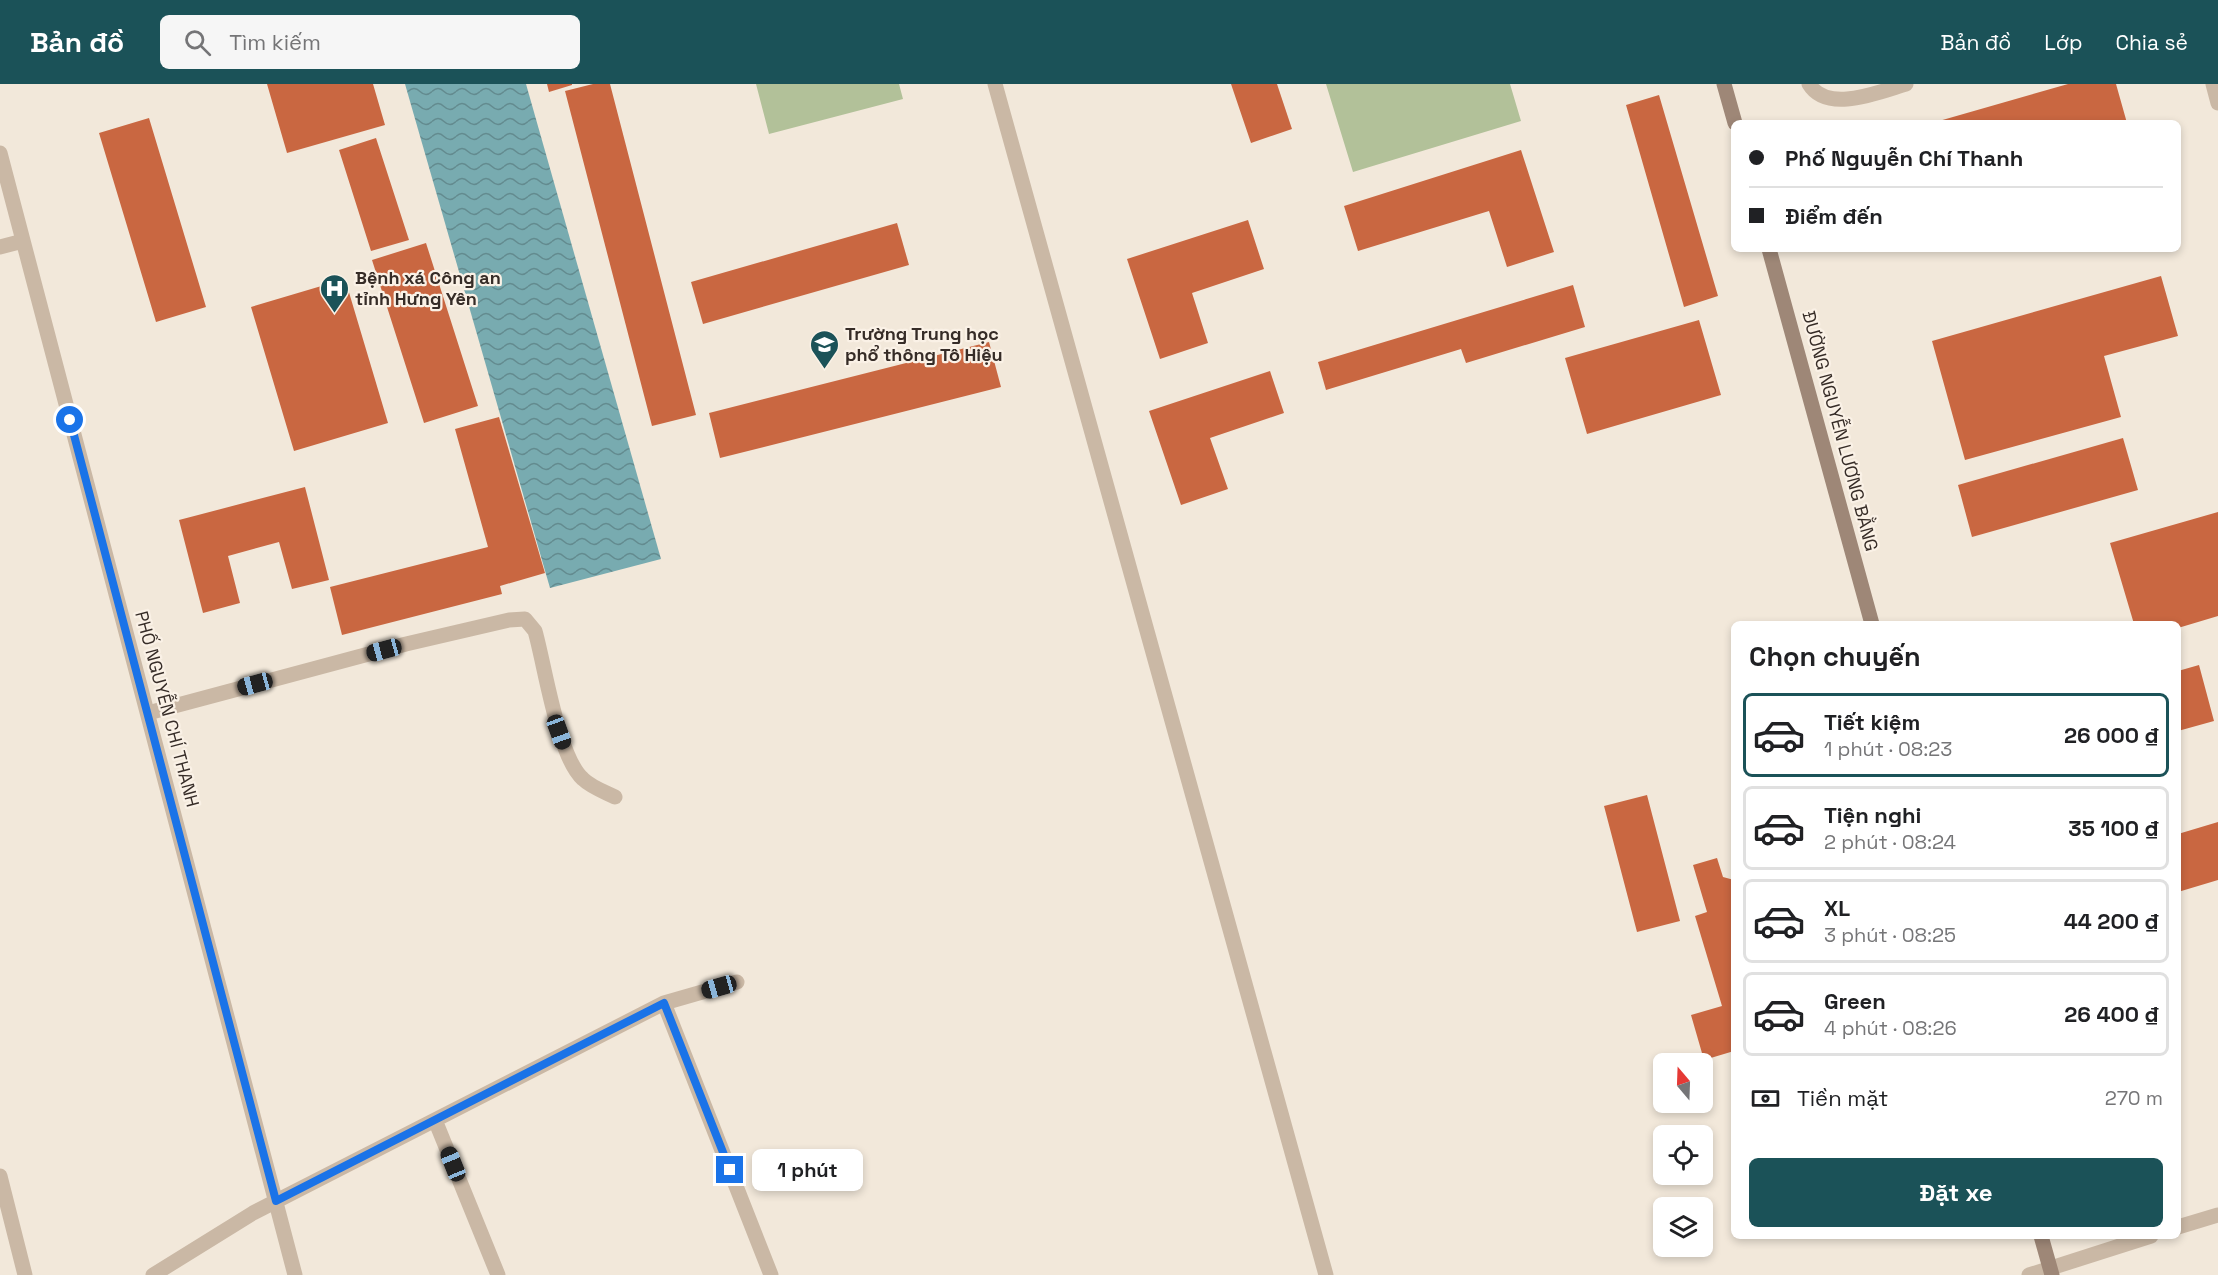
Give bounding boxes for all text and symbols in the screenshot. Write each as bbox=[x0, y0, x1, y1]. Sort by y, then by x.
search box bbox=[160, 15, 580, 69]
text: Bản đồ bbox=[30, 24, 124, 60]
icon: search bbox=[181, 26, 214, 59]
text: Tìm kiếm bbox=[229, 28, 321, 56]
text: Bản đồ bbox=[1941, 29, 2011, 56]
text: Lớp bbox=[2044, 29, 2083, 56]
text: Chia sẻ bbox=[2116, 29, 2188, 56]
text: Phố Nguyễn Chí Thanh bbox=[1785, 144, 2023, 172]
text: Điểm đến bbox=[1785, 202, 1883, 230]
place label: Bệnh xá Công an tỉnh Hưng Yên bbox=[355, 266, 501, 310]
hospital icon: Bệnh xá Công an tỉnh Hưng Yên bbox=[318, 272, 350, 314]
street label: ĐƯỜNG NGUYỄN LƯƠNG BẰNG bbox=[1797, 308, 1885, 553]
place label: Trường Trung học phổ thông Tô Hiệu bbox=[845, 322, 1003, 366]
school or university icon: Trường Trung học phổ thông Tô Hiệu bbox=[808, 328, 840, 370]
route start bbox=[56, 406, 83, 433]
street label: PHỐ NGUYỄN CHÍ THANH bbox=[130, 608, 206, 810]
car bbox=[364, 637, 404, 663]
text: Chọn chuyến bbox=[1749, 639, 1921, 674]
car bbox=[235, 671, 275, 697]
icon: car bbox=[1752, 708, 1806, 762]
text: Tiết kiệm bbox=[1824, 708, 1920, 736]
car bbox=[544, 712, 574, 752]
text: 26 000 ₫ bbox=[2064, 721, 2160, 749]
text: 1 phút · 08:23 bbox=[1824, 736, 1952, 762]
icon: car bbox=[1752, 801, 1806, 855]
text: Tiện nghi bbox=[1824, 801, 1921, 829]
text: 35 100 ₫ bbox=[2068, 814, 2160, 842]
text: 2 phút · 08:24 bbox=[1824, 829, 1956, 855]
icon: car bbox=[1752, 894, 1806, 948]
text: XL bbox=[1824, 894, 1850, 922]
text: 44 200 ₫ bbox=[2064, 907, 2160, 935]
text: 3 phút · 08:25 bbox=[1824, 922, 1956, 948]
car bbox=[699, 973, 739, 1001]
icon: car bbox=[1752, 987, 1806, 1041]
text: Green bbox=[1824, 987, 1886, 1015]
text: 26 400 ₫ bbox=[2064, 1000, 2160, 1028]
text: 4 phút · 08:26 bbox=[1824, 1015, 1957, 1041]
north arrow bbox=[1653, 1053, 1713, 1113]
map controls bbox=[1653, 1053, 1713, 1257]
icon: cash bbox=[1749, 1082, 1782, 1115]
text: Tiền mặt bbox=[1797, 1084, 1888, 1112]
text: 270 m bbox=[2105, 1085, 2163, 1111]
button: locate bbox=[1653, 1125, 1713, 1185]
car bbox=[438, 1144, 468, 1184]
callout: 1 phút bbox=[751, 1149, 862, 1191]
route end bbox=[716, 1156, 743, 1183]
text: 1 phút bbox=[777, 1157, 838, 1183]
button: Đặt xe bbox=[1749, 1158, 2163, 1227]
button: layers bbox=[1653, 1197, 1713, 1257]

